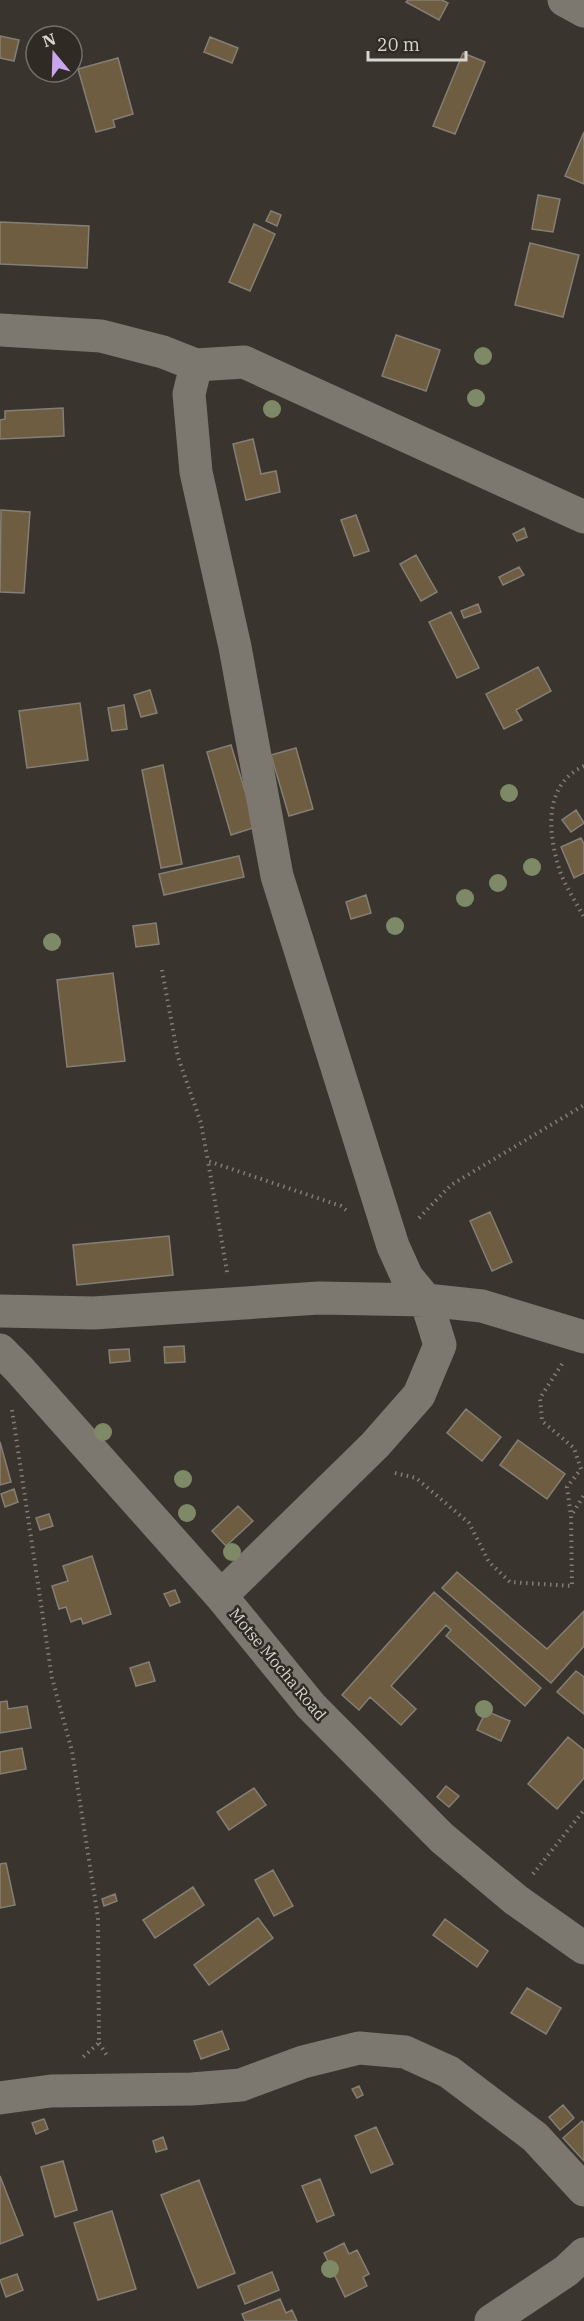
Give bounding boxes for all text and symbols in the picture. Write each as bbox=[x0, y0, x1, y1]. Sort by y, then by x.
north arrow bbox=[24, 24, 84, 84]
scale bar bbox=[368, 24, 466, 62]
text: N bbox=[40, 28, 58, 51]
text: 20 m bbox=[377, 33, 420, 56]
street label: Motse Mocha Road bbox=[225, 1604, 331, 1725]

